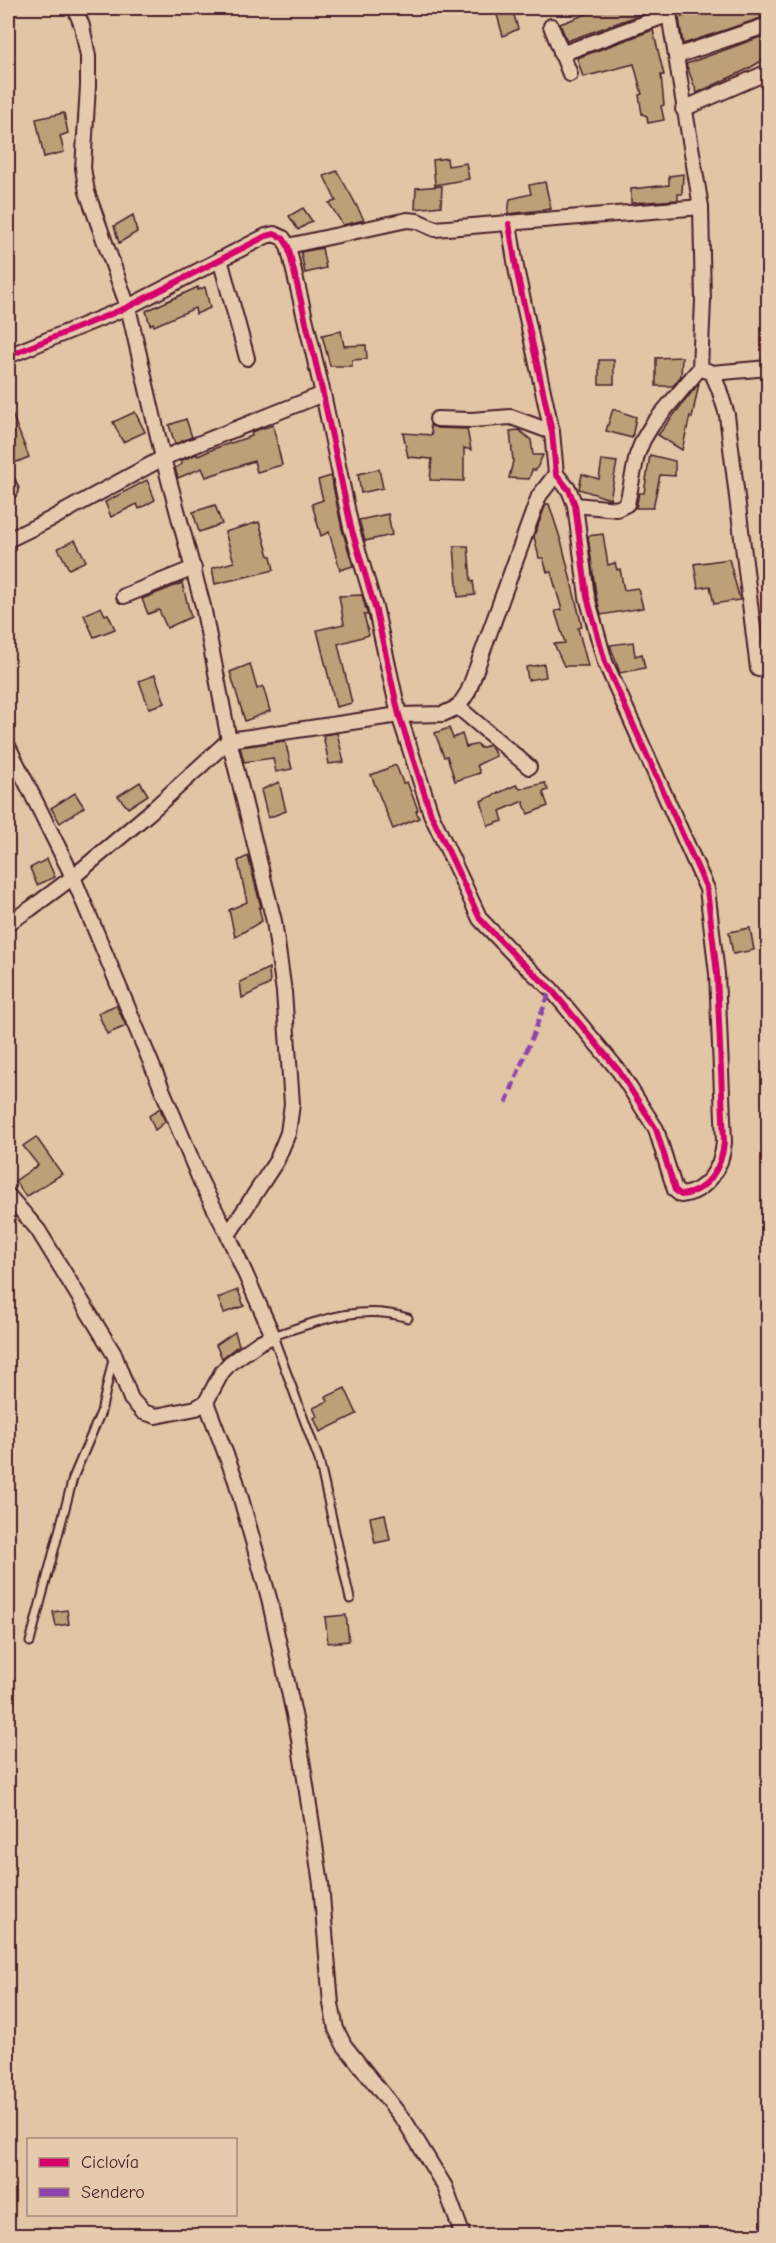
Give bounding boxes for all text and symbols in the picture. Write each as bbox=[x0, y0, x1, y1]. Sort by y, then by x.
legend bbox=[27, 2138, 237, 2216]
text: Ciclovía bbox=[81, 2152, 139, 2173]
text: Sendero bbox=[81, 2182, 145, 2203]

